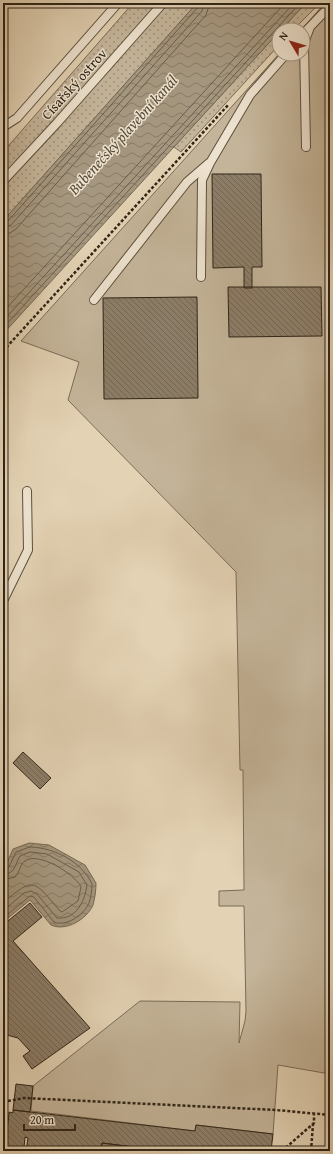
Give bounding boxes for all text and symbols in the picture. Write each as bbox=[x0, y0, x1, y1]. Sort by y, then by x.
north arrow bbox=[271, 22, 311, 62]
text: N bbox=[275, 28, 292, 44]
street label: Císařský ostrov bbox=[37, 44, 111, 124]
water label: Bubenečský plavební kanál bbox=[63, 70, 182, 200]
scale bar bbox=[24, 1106, 75, 1132]
text: 20 m bbox=[30, 1111, 54, 1128]

